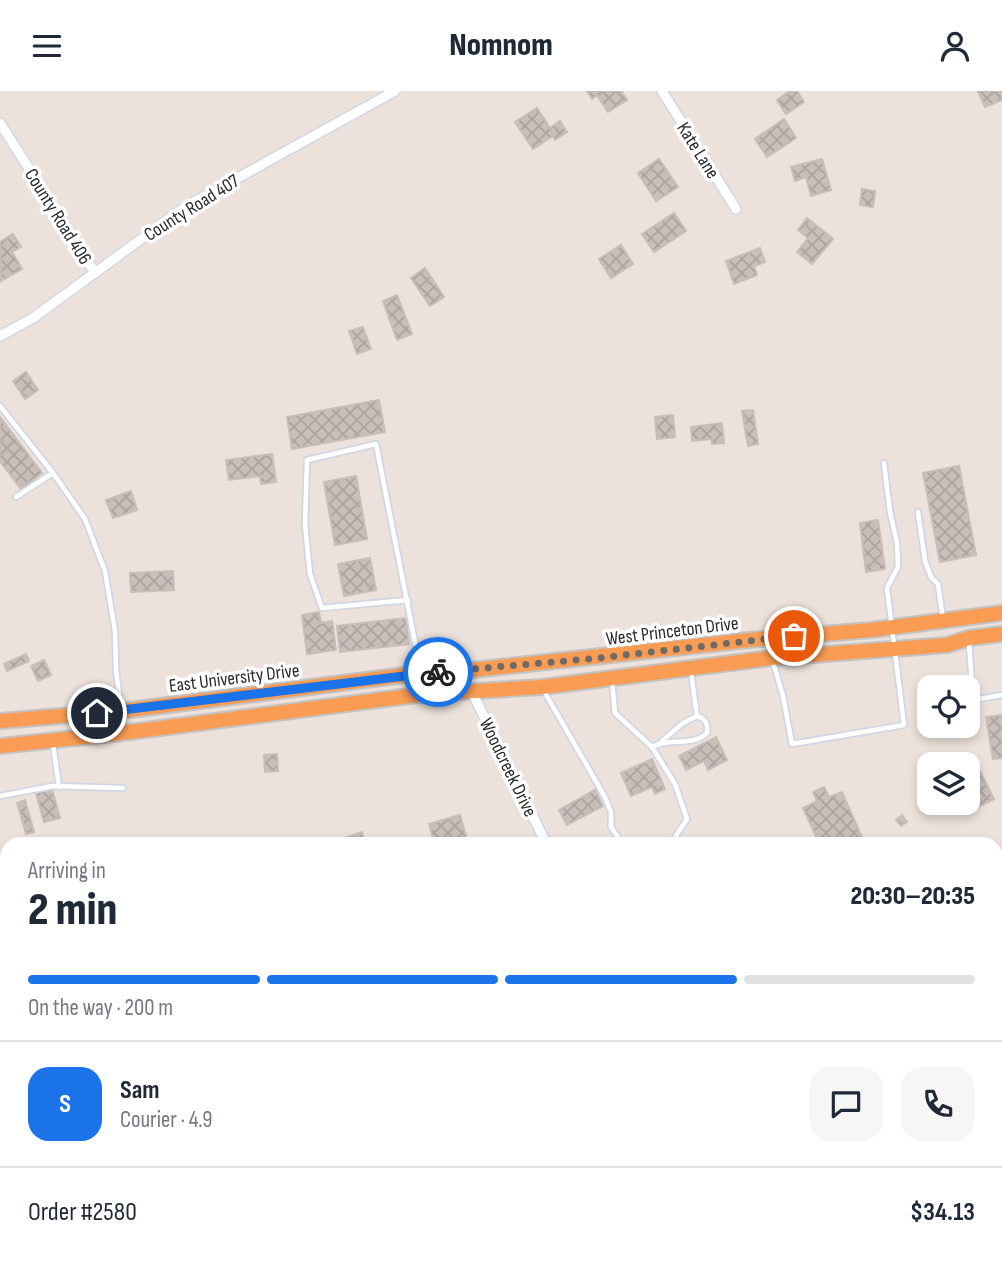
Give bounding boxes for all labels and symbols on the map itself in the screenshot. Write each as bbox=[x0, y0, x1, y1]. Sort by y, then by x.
street label: Kate Lane bbox=[671, 118, 724, 183]
street label: County Road 406 bbox=[19, 165, 96, 269]
street label: County Road 407 bbox=[140, 170, 244, 247]
pin bbox=[764, 606, 824, 666]
street label: West Princeton Drive bbox=[605, 612, 740, 651]
courier bbox=[403, 637, 473, 707]
street label: East University Drive bbox=[168, 659, 301, 698]
pin bbox=[67, 683, 127, 743]
street label: Woodcreek Drive bbox=[474, 714, 541, 821]

